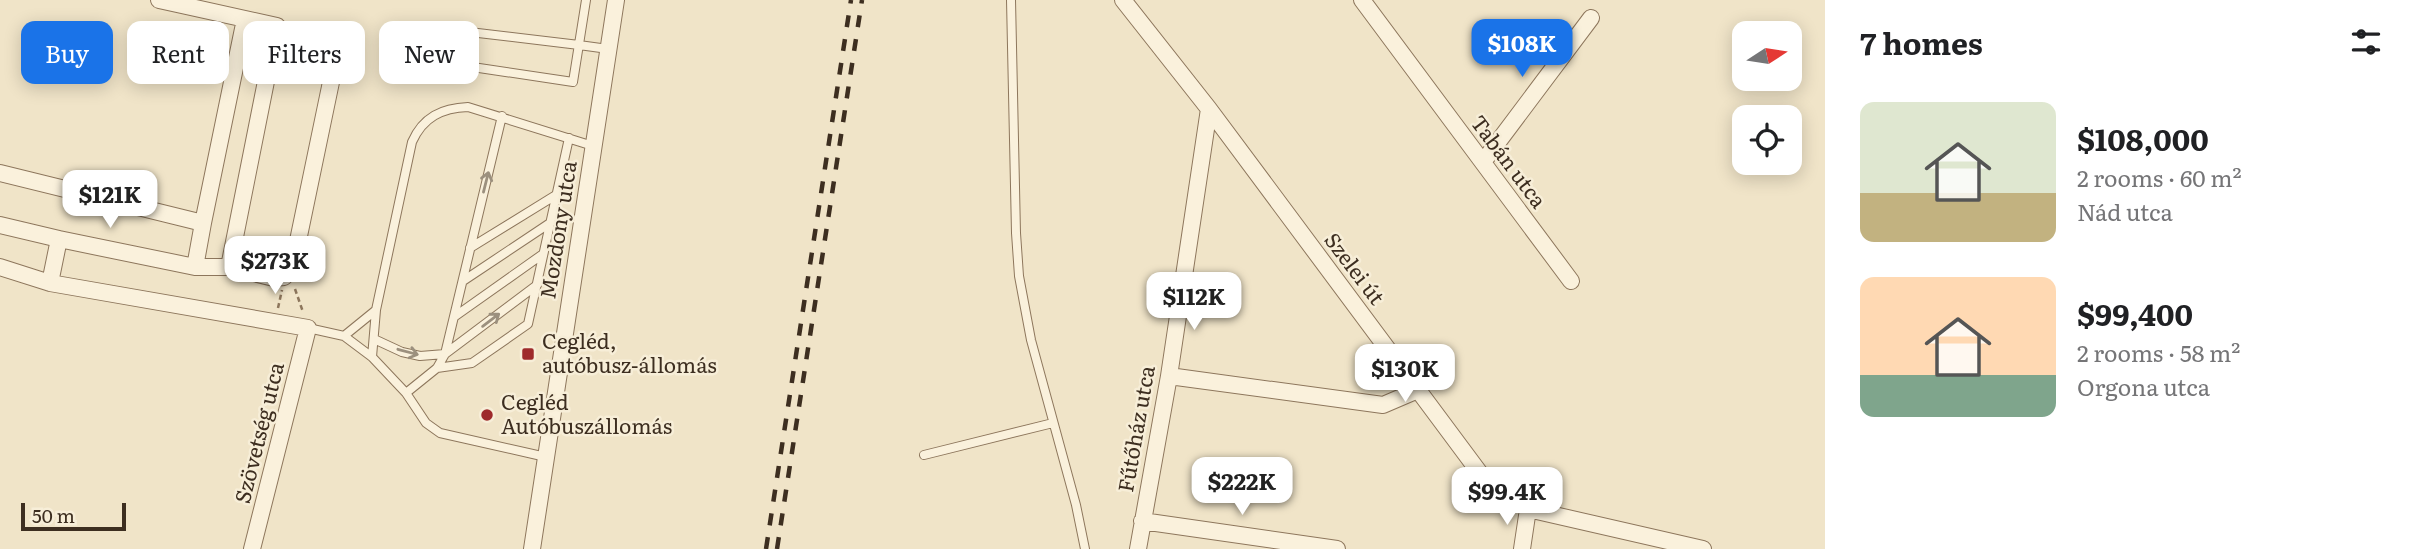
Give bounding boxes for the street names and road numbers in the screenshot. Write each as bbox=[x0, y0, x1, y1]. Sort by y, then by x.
street label: Tabán utca bbox=[1465, 107, 1556, 214]
street label: Mozdony utca bbox=[530, 158, 583, 301]
street label: Szelei út bbox=[1319, 225, 1394, 311]
street label: Szövetség utca bbox=[225, 358, 290, 506]
street label: Fűtőház utca bbox=[1108, 362, 1161, 494]

